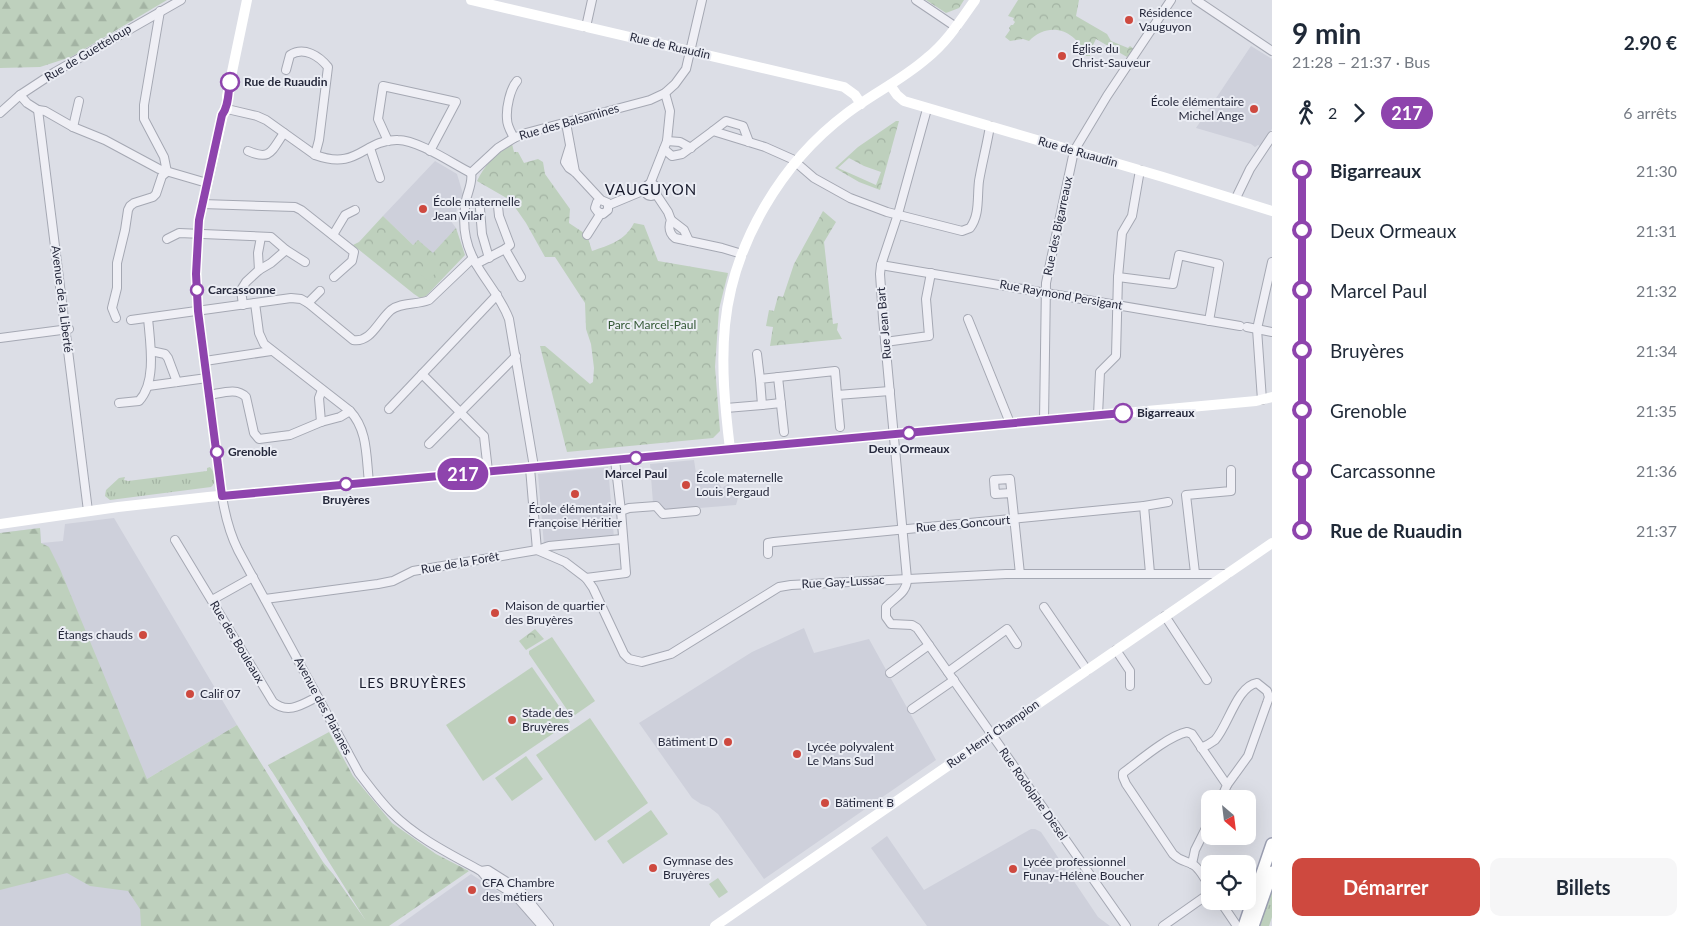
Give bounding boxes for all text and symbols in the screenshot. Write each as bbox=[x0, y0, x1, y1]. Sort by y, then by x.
place label: Résidence Vauguyon bbox=[1139, 5, 1192, 34]
marker: Résidence Vauguyon bbox=[1123, 14, 1135, 26]
text: 9 min bbox=[1292, 16, 1361, 50]
street label: Rue de Guetteloup bbox=[42, 21, 134, 84]
street label: Rue de Ruaudin bbox=[628, 29, 712, 62]
text: 2.90 € bbox=[1624, 31, 1677, 54]
place label: Église du Christ-Sauveur bbox=[1072, 41, 1151, 70]
marker: Église du Christ-Sauveur bbox=[1056, 50, 1068, 62]
text: 21:28 – 21:37 · Bus bbox=[1292, 52, 1430, 71]
marker: Rue de Ruaudin bbox=[220, 72, 240, 92]
place label: Rue de Ruaudin bbox=[244, 74, 328, 89]
place label: École élémentaire Michel Ange bbox=[1151, 94, 1244, 123]
icon: walk bbox=[1292, 99, 1320, 127]
icon: forward bbox=[1345, 99, 1373, 127]
street label: Rue des Balsamines bbox=[517, 100, 621, 143]
text: 217 bbox=[1391, 102, 1423, 124]
marker: École élémentaire Michel Ange bbox=[1248, 103, 1260, 115]
text: 2 bbox=[1328, 103, 1337, 122]
text: 6 arrêts bbox=[1623, 103, 1677, 122]
street label: Rue de Ruaudin bbox=[1036, 133, 1120, 170]
text: Bigarreaux bbox=[1330, 159, 1421, 182]
text: 21:30 bbox=[1636, 161, 1677, 180]
street label: Rue des Bigarreaux bbox=[1040, 175, 1075, 277]
district label: VAUGUYON bbox=[605, 180, 697, 198]
place label: École maternelle Jean Vilar bbox=[433, 194, 520, 223]
marker: École maternelle Jean Vilar bbox=[417, 203, 429, 215]
text: Deux Ormeaux bbox=[1330, 219, 1456, 242]
text: 21:31 bbox=[1636, 221, 1677, 240]
street label: Avenue de la Liberté bbox=[48, 244, 77, 353]
street label: Rue Raymond Persigant bbox=[998, 276, 1124, 313]
text: Marcel Paul bbox=[1330, 279, 1427, 302]
text: 21:32 bbox=[1636, 281, 1677, 300]
place label: Carcassonne bbox=[208, 282, 276, 297]
marker: Carcassonne bbox=[190, 283, 204, 297]
street label: Rue Jean Bart bbox=[873, 286, 894, 360]
park label: Parc Marcel-Paul bbox=[608, 317, 696, 332]
text: Bruyères bbox=[1330, 339, 1404, 362]
text: 21:34 bbox=[1636, 341, 1677, 360]
text: Grenoble bbox=[1330, 399, 1407, 422]
text: 21:35 bbox=[1636, 401, 1677, 420]
marker: Bigarreaux bbox=[1113, 403, 1133, 423]
place label: Bigarreaux bbox=[1137, 405, 1195, 420]
marker: Deux Ormeaux bbox=[902, 426, 916, 440]
place label: Deux Ormeaux bbox=[868, 441, 950, 456]
place label: Grenoble bbox=[228, 444, 278, 459]
marker: Grenoble bbox=[210, 445, 224, 459]
marker: Marcel Paul bbox=[629, 451, 643, 465]
line badge: 217 bbox=[434, 458, 492, 490]
text: Carcassonne bbox=[1330, 459, 1436, 482]
text: 21:36 bbox=[1636, 461, 1677, 480]
text: 217 bbox=[447, 463, 479, 485]
place label: Marcel Paul bbox=[605, 466, 667, 481]
place label: École maternelle Louis Pergaud bbox=[696, 470, 783, 499]
marker: Bruyères bbox=[339, 477, 353, 491]
marker: École maternelle Louis Pergaud bbox=[680, 479, 692, 491]
marker: École élémentaire Françoise Héritier bbox=[569, 488, 581, 500]
place label: Bruyères bbox=[322, 492, 370, 507]
place label: École élémentaire Françoise Héritier bbox=[528, 501, 623, 530]
street label: Rue des Goncourt bbox=[915, 512, 1011, 535]
text: Rue de Ruaudin bbox=[1330, 519, 1462, 542]
text: 21:37 bbox=[1636, 521, 1677, 540]
street label: Rue de la Forêt bbox=[420, 548, 501, 577]
street label: Rue Gay-Lussac bbox=[801, 572, 885, 591]
street label: Rue des Bouleaux bbox=[207, 598, 268, 686]
place label: Maison de quartier des Bruyères bbox=[505, 598, 605, 627]
marker: Maison de quartier des Bruyères bbox=[489, 607, 501, 619]
place label: Étangs chauds bbox=[58, 627, 133, 642]
marker: Étangs chauds bbox=[137, 629, 149, 641]
street label: Avenue des Platanes bbox=[291, 654, 356, 757]
district label: LES BRUYÈRES bbox=[359, 674, 467, 691]
place label: Calif 07 bbox=[200, 686, 241, 701]
marker: Calif 07 bbox=[184, 688, 196, 700]
street label: Rue Henri Champion bbox=[944, 696, 1042, 771]
place label: Stade des Bruyères bbox=[522, 705, 573, 734]
marker: Stade des Bruyères bbox=[506, 714, 518, 726]
place label: Bâtiment D bbox=[658, 734, 718, 749]
marker: Bâtiment D bbox=[722, 736, 734, 748]
place label: Lycée polyvalent Le Mans Sud bbox=[807, 739, 895, 768]
street label: Rue Rodolphe Diesel bbox=[996, 745, 1071, 843]
marker: Lycée polyvalent Le Mans Sud bbox=[791, 748, 803, 760]
north arrow bbox=[1201, 790, 1256, 845]
map controls bbox=[1201, 790, 1256, 910]
place label: Bâtiment B bbox=[835, 795, 894, 810]
marker: Bâtiment B bbox=[819, 797, 831, 809]
place label: Gymnase des Bruyères bbox=[663, 853, 733, 882]
place label: Lycée professionnel Funay-Hélène Boucher bbox=[1023, 854, 1145, 883]
button: locate bbox=[1201, 855, 1256, 910]
button: Démarrer bbox=[1292, 858, 1480, 916]
button: Billets bbox=[1490, 858, 1677, 916]
marker: Gymnase des Bruyères bbox=[647, 862, 659, 874]
marker: Lycée professionnel Funay-Hélène Boucher bbox=[1007, 863, 1019, 875]
place label: CFA Chambre des métiers bbox=[482, 875, 555, 904]
marker: CFA Chambre des métiers bbox=[466, 884, 478, 896]

